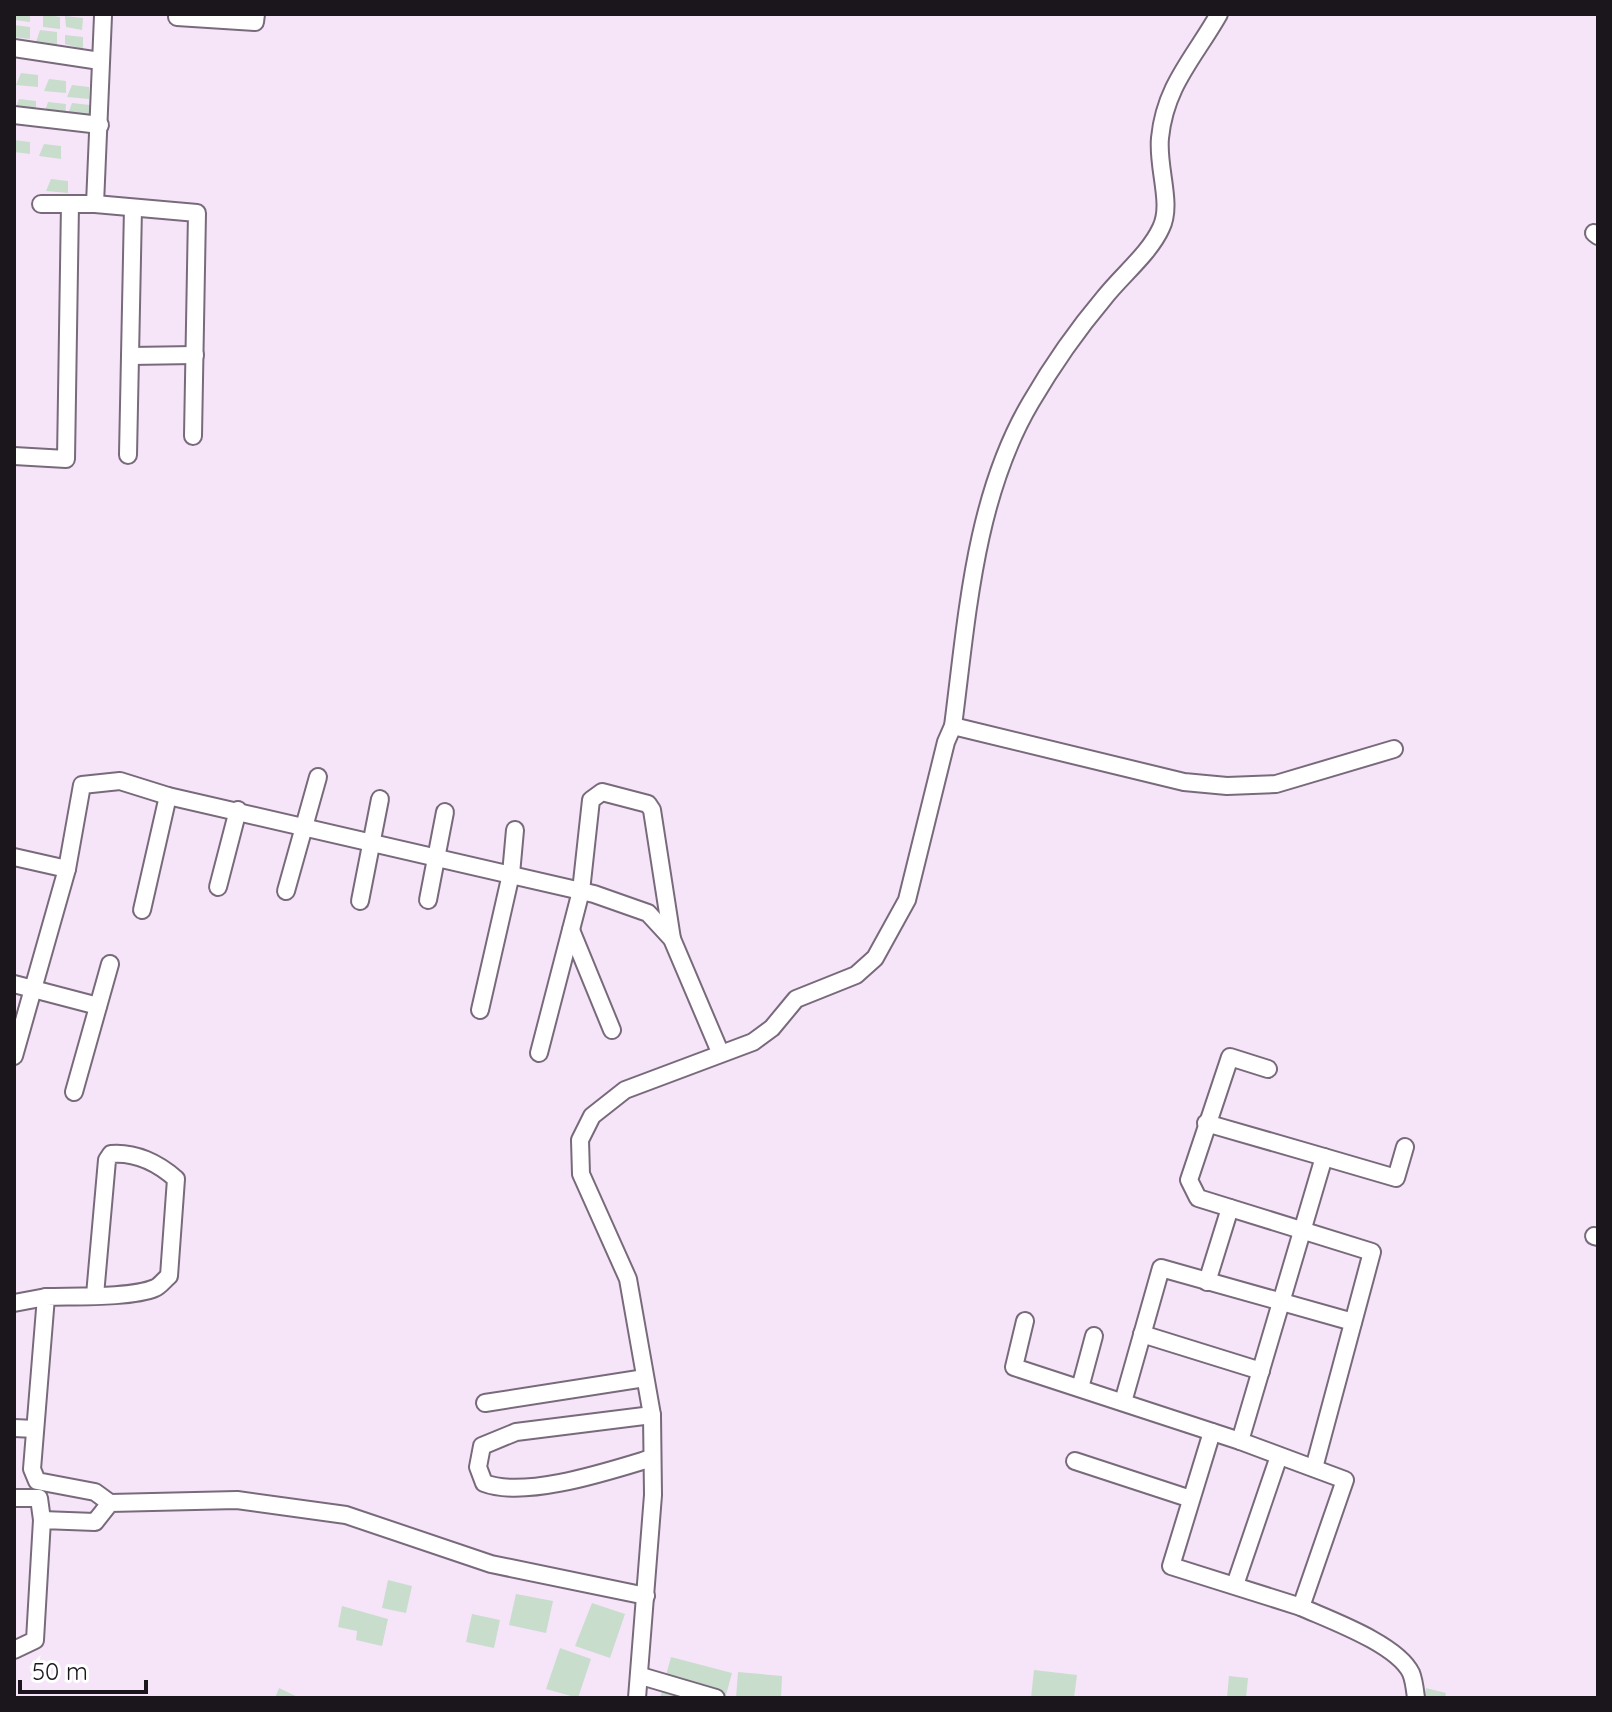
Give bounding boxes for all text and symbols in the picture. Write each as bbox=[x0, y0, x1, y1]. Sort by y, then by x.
scale bar bbox=[20, 1644, 146, 1694]
text: 50 m bbox=[32, 1656, 88, 1686]

